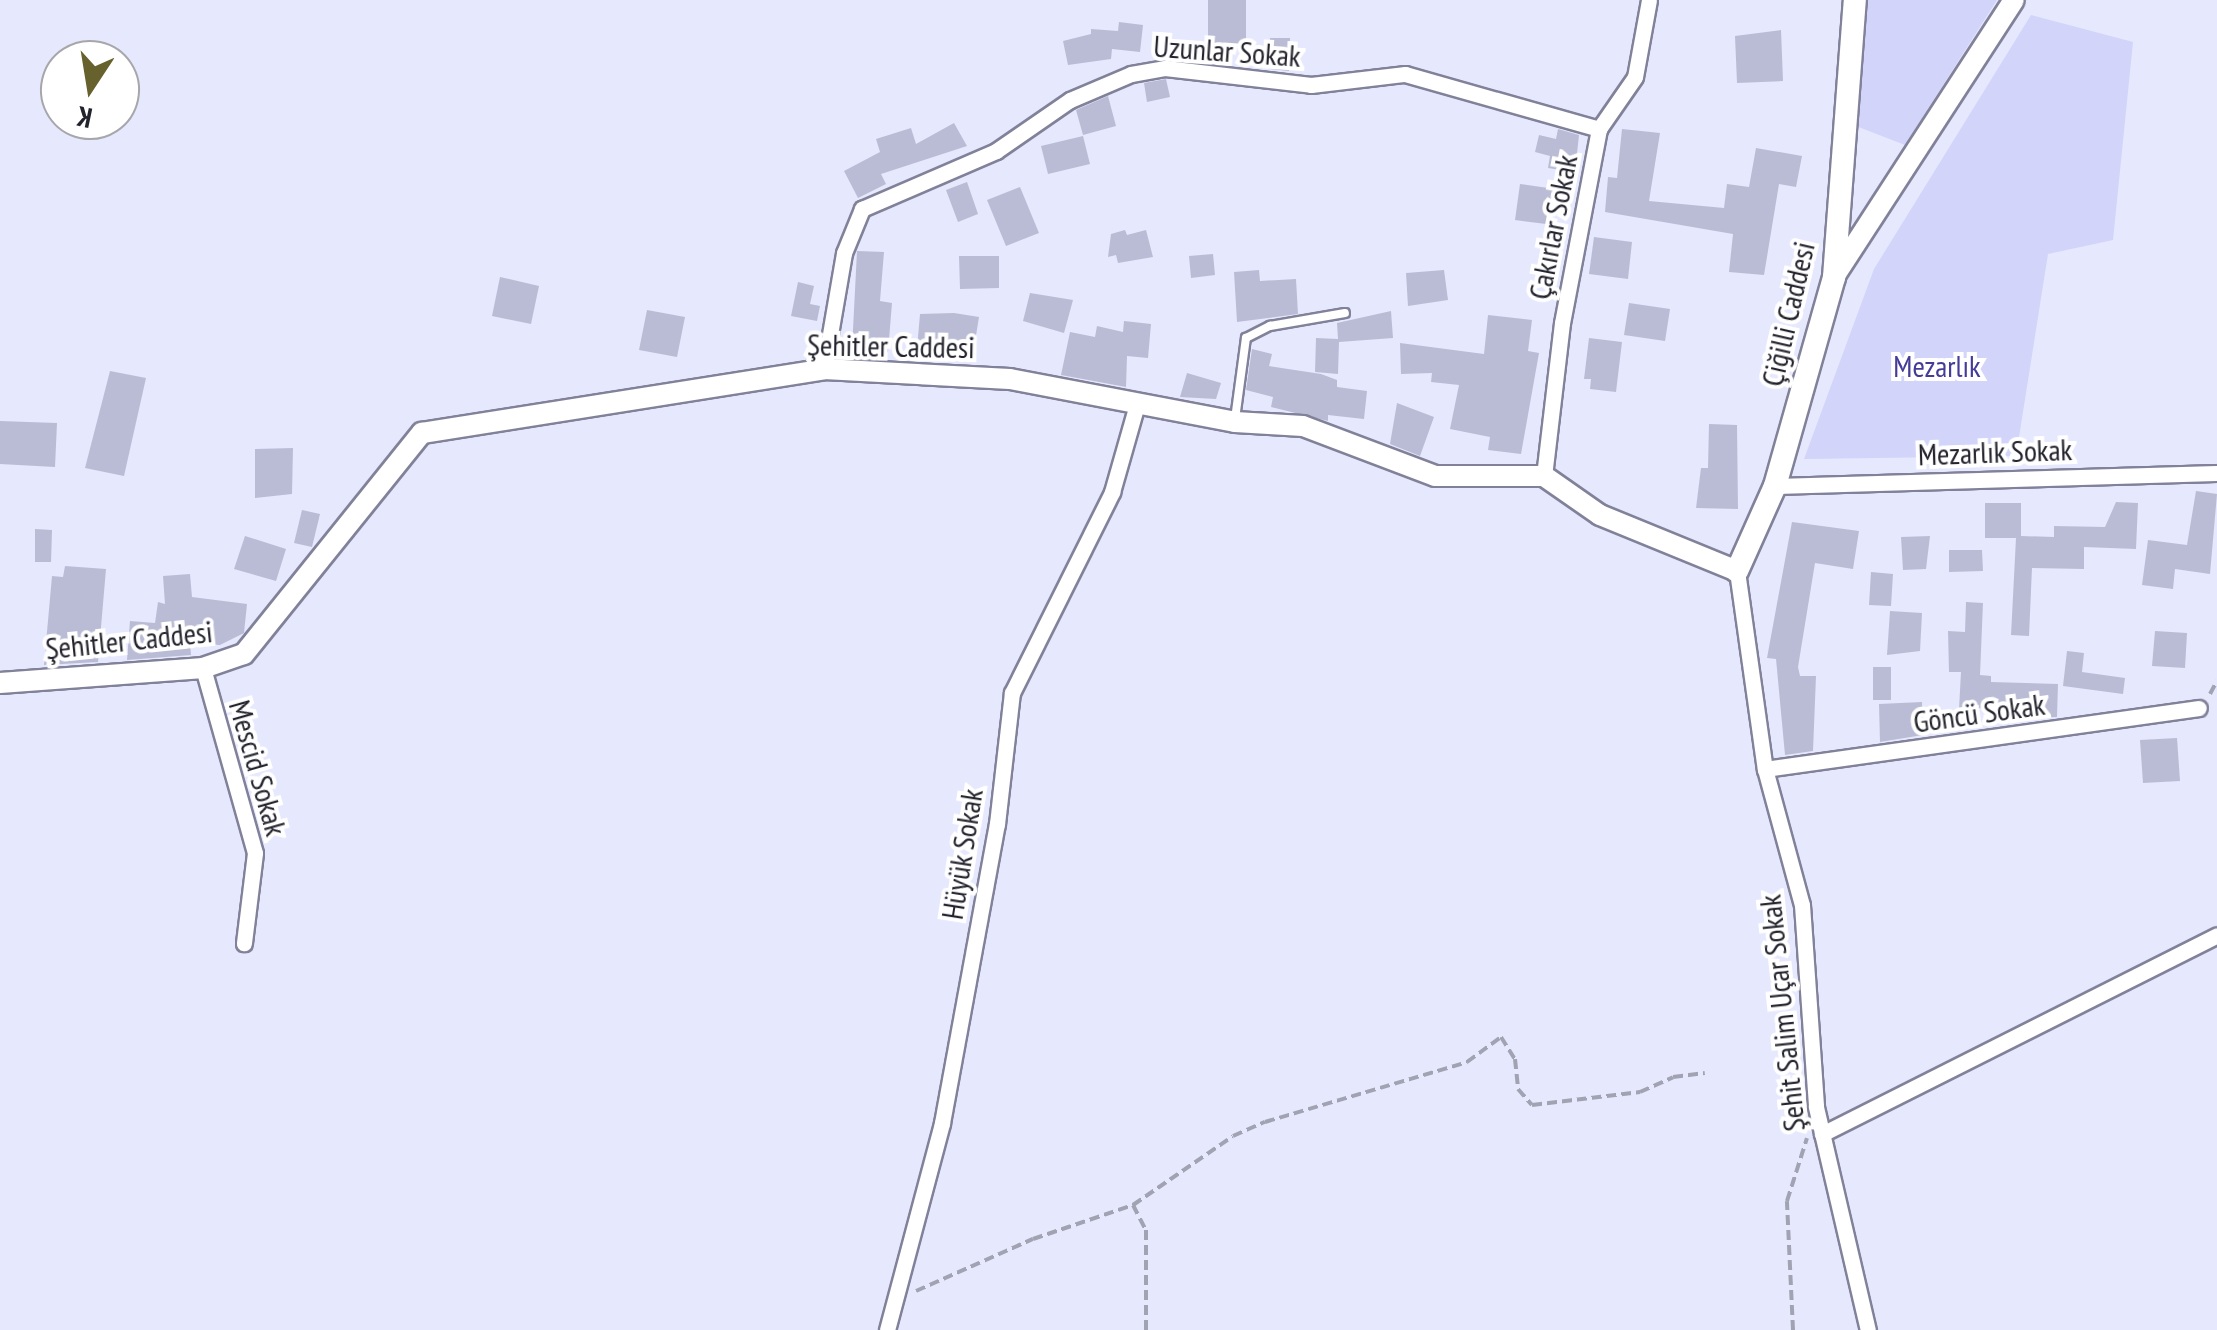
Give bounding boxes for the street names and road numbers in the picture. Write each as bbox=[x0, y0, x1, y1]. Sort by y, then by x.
street label: Uzunlar Sokak bbox=[1152, 28, 1302, 74]
street label: Çakırlar Sokak bbox=[1521, 152, 1585, 302]
street label: Çiğilli Caddesi bbox=[1754, 238, 1822, 390]
street label: Şehitler Caddesi bbox=[807, 327, 975, 365]
street label: Mezarlık Sokak bbox=[1917, 431, 2073, 473]
street label: Şehitler Caddesi bbox=[44, 613, 214, 667]
street label: Göncü Sokak bbox=[1911, 686, 2047, 740]
street label: Mescid Sokak bbox=[222, 696, 294, 840]
street label: Hüyük Sokak bbox=[934, 786, 990, 922]
street label: Şehit Salim Uçar Sokak bbox=[1752, 893, 1812, 1133]

